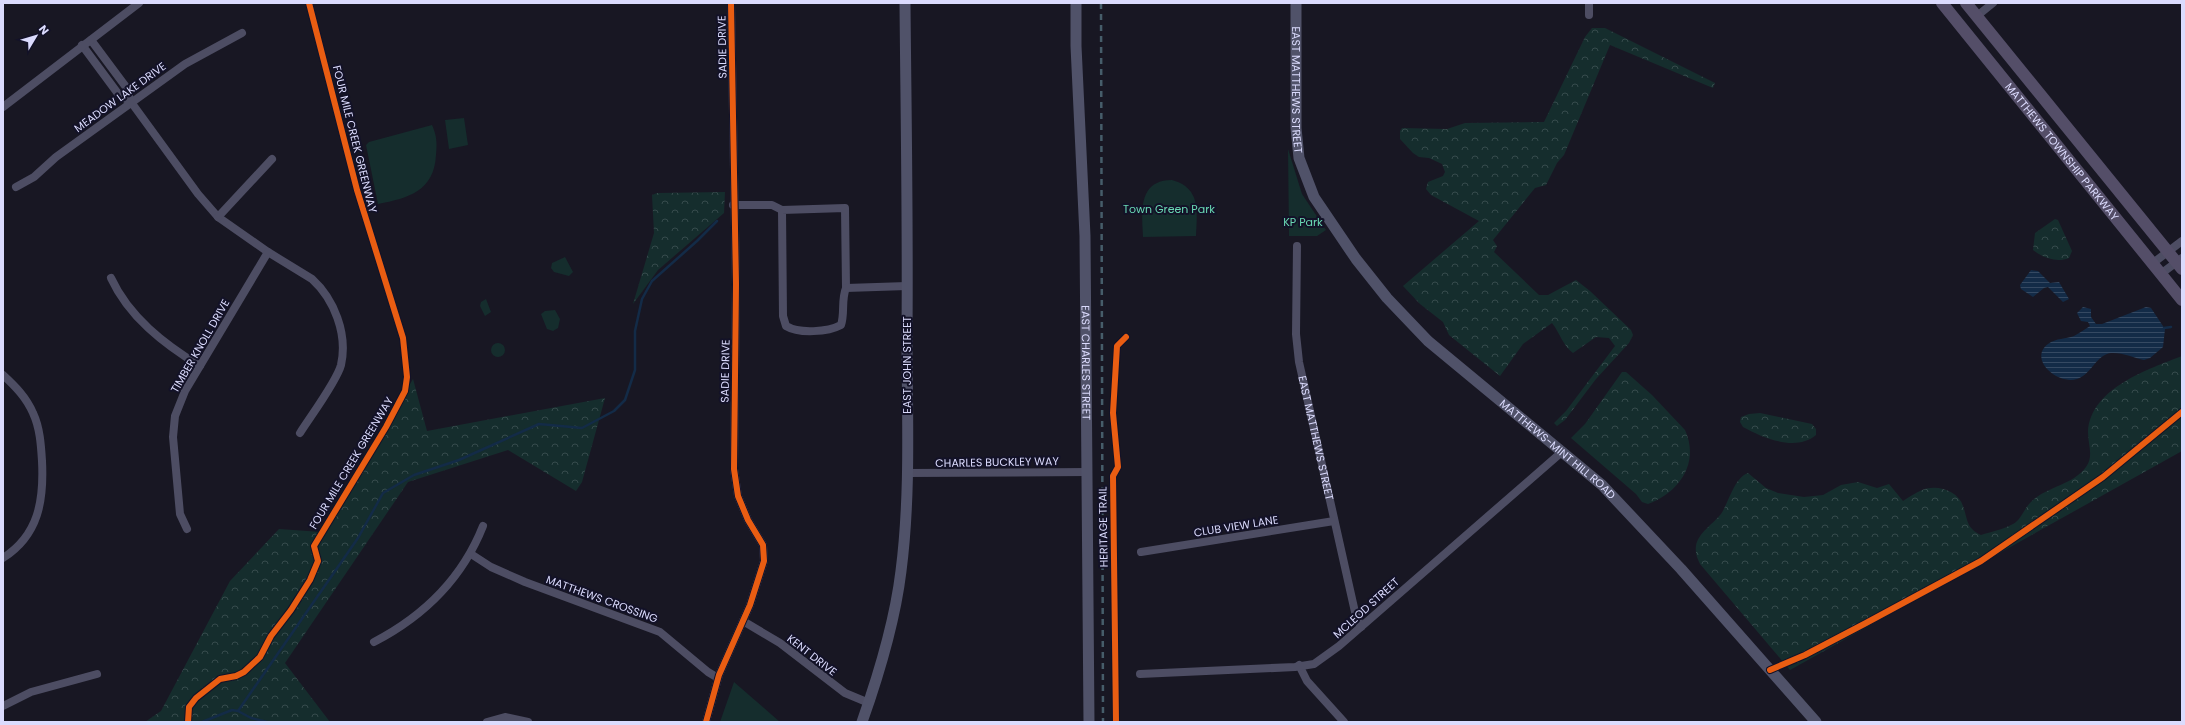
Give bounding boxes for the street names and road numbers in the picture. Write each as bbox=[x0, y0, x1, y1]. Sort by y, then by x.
street label: SADIE DRIVE bbox=[713, 15, 731, 79]
street label: EAST MATTHEWS STREET bbox=[1288, 26, 1307, 154]
street label: MEADOW LAKE DRIVE bbox=[71, 58, 169, 136]
street label: FOUR MILE CREEK GREENWAY bbox=[329, 64, 381, 215]
street label: MATTHEWS TOWNSHIP PARKWAY bbox=[2001, 79, 2123, 224]
street label: TIMBER KNOLL DRIVE bbox=[167, 296, 233, 396]
street label: EAST CHARLES STREET bbox=[1078, 305, 1095, 420]
street label: EAST JOHN STREET bbox=[899, 316, 915, 414]
street label: SADIE DRIVE bbox=[716, 339, 734, 403]
street label: EAST MATTHEWS STREET bbox=[1294, 374, 1338, 502]
street label: FOUR MILE CREEK GREENWAY bbox=[305, 393, 397, 532]
street label: MATTHEWS-MINT HILL ROAD bbox=[1496, 396, 1620, 503]
street label: CHARLES BUCKLEY WAY bbox=[935, 453, 1059, 471]
street label: HERITAGE TRAIL bbox=[1094, 486, 1112, 567]
street label: CLUB VIEW LANE bbox=[1193, 511, 1279, 541]
street label: MATTHEWS CROSSING bbox=[544, 571, 661, 627]
street label: MCLEOD STREET bbox=[1329, 574, 1403, 642]
street label: KENT DRIVE bbox=[784, 631, 840, 679]

